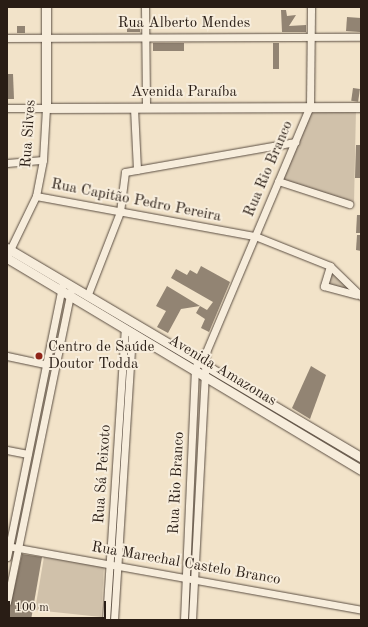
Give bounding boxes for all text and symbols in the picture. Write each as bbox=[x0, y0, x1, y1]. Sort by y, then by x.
street label: Rua Alberto Mendes bbox=[118, 15, 250, 33]
street label: Avenida Paraíba bbox=[131, 84, 237, 102]
street label: Rua Silves bbox=[18, 99, 40, 169]
street label: Rua Rio Branco bbox=[241, 118, 297, 220]
street label: Rua Capitão Pedro Pereira bbox=[49, 176, 223, 226]
street label: Avenida Amazonas bbox=[165, 332, 279, 410]
place label: Centro de Saúde Doutor Todda bbox=[48, 338, 154, 373]
marker: Centro de Saúde Doutor Todda bbox=[33, 350, 45, 362]
street label: Rua Sá Peixoto bbox=[91, 424, 115, 524]
street label: Rua Rio Branco bbox=[165, 431, 189, 535]
street label: Rua Marechal Castelo Branco bbox=[90, 539, 282, 589]
scale bar bbox=[10, 593, 108, 619]
text: 100 m bbox=[15, 602, 49, 614]

